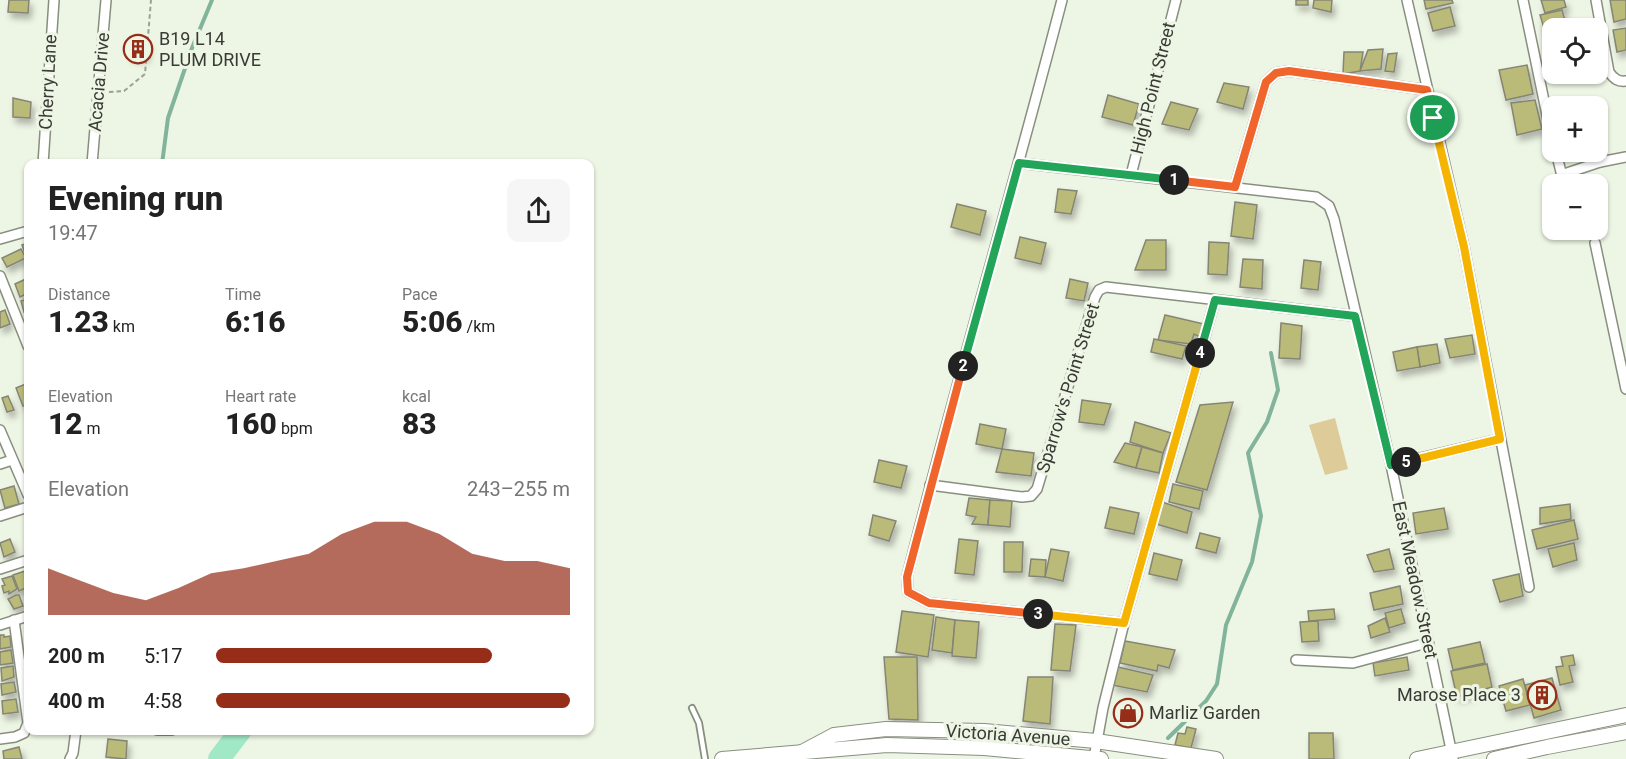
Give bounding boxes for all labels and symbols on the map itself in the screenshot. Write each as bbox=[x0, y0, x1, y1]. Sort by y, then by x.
street label: High Point Street bbox=[1126, 20, 1179, 156]
place label: B19 L14 PLUM DRIVE bbox=[159, 28, 261, 70]
street label: Acacia Drive bbox=[84, 32, 113, 132]
building icon: B19 L14 PLUM DRIVE bbox=[122, 33, 154, 65]
street label: Cherry Lane bbox=[35, 34, 60, 130]
pin bbox=[1407, 92, 1458, 143]
pin: 1 bbox=[1159, 165, 1189, 195]
street label: Sparrow's Point Street bbox=[1032, 300, 1103, 475]
pin: 4 bbox=[1185, 338, 1215, 368]
pin: 2 bbox=[948, 351, 978, 381]
pin: 5 bbox=[1391, 447, 1421, 477]
street label: East Meadow Street bbox=[1389, 499, 1442, 661]
pin: 3 bbox=[1023, 599, 1053, 629]
building icon: Marose Place 3 bbox=[1526, 679, 1558, 711]
place label: Marose Place 3 bbox=[1397, 684, 1521, 705]
shop icon: Marliz Garden bbox=[1112, 697, 1144, 729]
place label: Marliz Garden bbox=[1149, 702, 1260, 723]
street label: Victoria Avenue bbox=[945, 720, 1071, 749]

